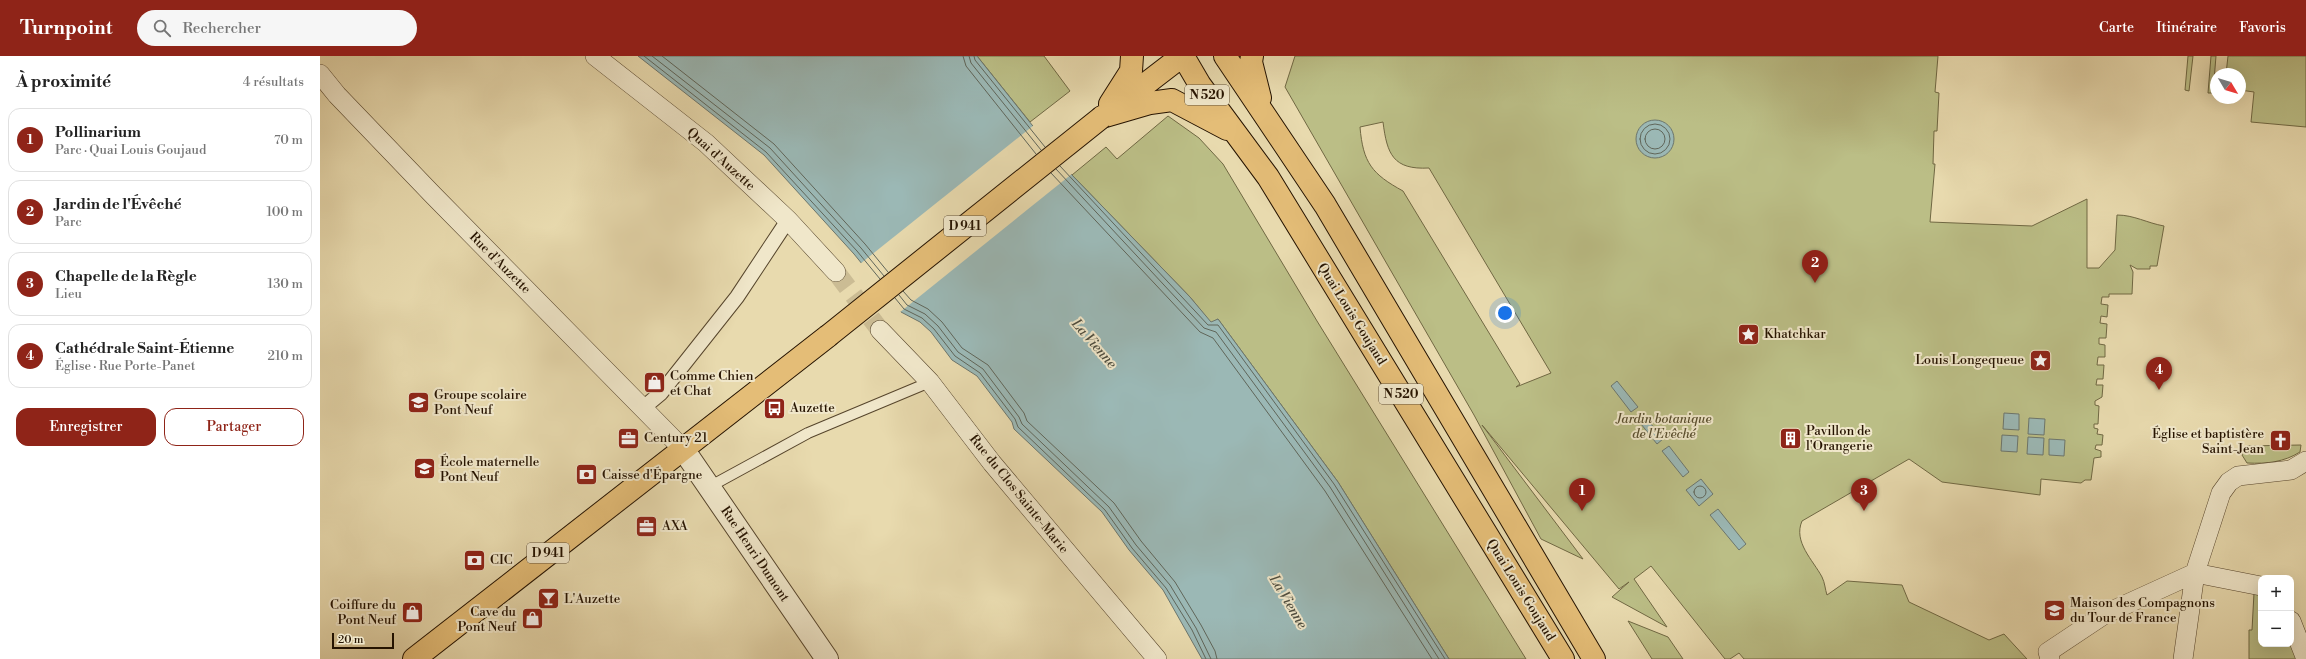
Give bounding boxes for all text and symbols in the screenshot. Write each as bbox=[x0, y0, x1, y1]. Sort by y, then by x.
search box bbox=[137, 10, 417, 46]
text: Turnpoint bbox=[20, 16, 113, 40]
icon: search bbox=[151, 17, 173, 39]
text: Rechercher bbox=[183, 19, 261, 38]
text: Carte bbox=[2099, 19, 2134, 37]
text: Itinéraire bbox=[2156, 19, 2217, 37]
text: Favoris bbox=[2239, 19, 2286, 37]
north arrow bbox=[2210, 68, 2246, 104]
text: À proximité bbox=[16, 71, 111, 93]
text: 4 résultats bbox=[243, 74, 304, 90]
road number: N 520 bbox=[1185, 85, 1229, 105]
text: Pollinarium bbox=[55, 123, 141, 142]
street label: Quai d'Auzette bbox=[684, 124, 759, 194]
text: 1 bbox=[27, 132, 33, 148]
text: 70 m bbox=[274, 132, 303, 148]
text: Parc · Quai Louis Goujaud bbox=[55, 142, 206, 158]
text: Jardin de l'Évêché bbox=[55, 195, 182, 214]
text: 2 bbox=[26, 204, 34, 220]
text: 100 m bbox=[267, 204, 303, 220]
text: Parc bbox=[55, 214, 82, 230]
road number: D 941 bbox=[944, 216, 986, 236]
street label: Rue d'Auzette bbox=[466, 229, 534, 297]
pin: 2 bbox=[1802, 250, 1828, 283]
street label: Quai Louis Goujaud bbox=[1314, 260, 1390, 368]
text: Chapelle de la Règle bbox=[55, 267, 197, 286]
text: 3 bbox=[26, 276, 34, 292]
text: 130 m bbox=[268, 276, 303, 292]
text: Lieu bbox=[55, 286, 82, 302]
your location bbox=[1495, 303, 1515, 323]
water label: La Vienne bbox=[1067, 315, 1121, 373]
place icon: Khatchkar bbox=[1736, 321, 1762, 347]
place label: Khatchkar bbox=[1764, 326, 1826, 342]
text: Cathédrale Saint-Étienne bbox=[55, 339, 234, 358]
place icon: Louis Longequeue bbox=[2027, 347, 2053, 373]
text: 4 bbox=[26, 348, 34, 364]
text: 210 m bbox=[268, 348, 303, 364]
place label: Louis Longequeue bbox=[1915, 352, 2024, 368]
pin: 4 bbox=[2146, 357, 2172, 390]
text: Église · Rue Porte-Panet bbox=[55, 358, 195, 374]
place label: Comme Chien et Chat bbox=[670, 368, 754, 399]
shop icon: Comme Chien et Chat bbox=[641, 370, 667, 396]
road number: N 520 bbox=[1379, 384, 1423, 404]
place label: Groupe scolaire Pont Neuf bbox=[434, 387, 527, 418]
school or university icon: Groupe scolaire Pont Neuf bbox=[406, 389, 432, 415]
bus stop icon: Auzette bbox=[761, 395, 787, 421]
place label: Auzette bbox=[789, 400, 835, 416]
button: Enregistrer bbox=[16, 408, 156, 446]
button: Partager bbox=[164, 408, 304, 446]
park label: Jardin botanique de l'Evêché bbox=[1615, 411, 1711, 442]
place label: Pavillon de l'Orangerie bbox=[1806, 423, 1873, 454]
office icon: Century 21 bbox=[615, 425, 641, 451]
building icon: Pavillon de l'Orangerie bbox=[1778, 425, 1804, 451]
place label: Église et baptistère Saint-Jean bbox=[2152, 425, 2264, 457]
church icon: Église et baptistère Saint-Jean bbox=[2267, 428, 2293, 454]
place label: Century 21 bbox=[644, 430, 708, 446]
street label: Rue du Clos Sainte-Marie bbox=[966, 431, 1072, 557]
place label: École maternelle Pont Neuf bbox=[440, 453, 540, 485]
school or university icon: École maternelle Pont Neuf bbox=[412, 456, 438, 482]
bank icon: Caisse d'Épargne bbox=[573, 462, 599, 488]
place label: Caisse d'Épargne bbox=[602, 466, 703, 483]
pin: 1 bbox=[1569, 478, 1595, 511]
pin: 3 bbox=[1851, 478, 1877, 511]
street label: Rue Henri Dumont bbox=[717, 503, 793, 605]
office icon: AXA bbox=[634, 513, 660, 539]
place label: AXA bbox=[661, 518, 689, 534]
street label: Quai Louis Goujaud bbox=[1483, 536, 1559, 644]
road number: D 941 bbox=[527, 543, 569, 563]
bank icon: CIC bbox=[461, 547, 487, 573]
place label: CIC bbox=[490, 552, 513, 568]
water label: La Vienne bbox=[1264, 571, 1311, 633]
map controls bbox=[2258, 575, 2294, 647]
button: + bbox=[2258, 575, 2294, 611]
bar icon: L'Auzette bbox=[536, 586, 562, 612]
place label: L'Auzette bbox=[564, 591, 621, 607]
place label: Maison des Compagnons du Tour de France bbox=[2070, 595, 2215, 626]
place label: Coiffure du Pont Neuf bbox=[330, 597, 397, 628]
school or university icon: Maison des Compagnons du Tour de France bbox=[2041, 597, 2067, 623]
shop icon: Coiffure du Pont Neuf bbox=[399, 599, 425, 625]
place label: Cave du Pont Neuf bbox=[457, 604, 517, 635]
shop icon: Cave du Pont Neuf bbox=[519, 606, 545, 632]
button: − bbox=[2258, 611, 2294, 647]
scale bar bbox=[332, 631, 394, 650]
text: 20 m bbox=[338, 633, 363, 647]

